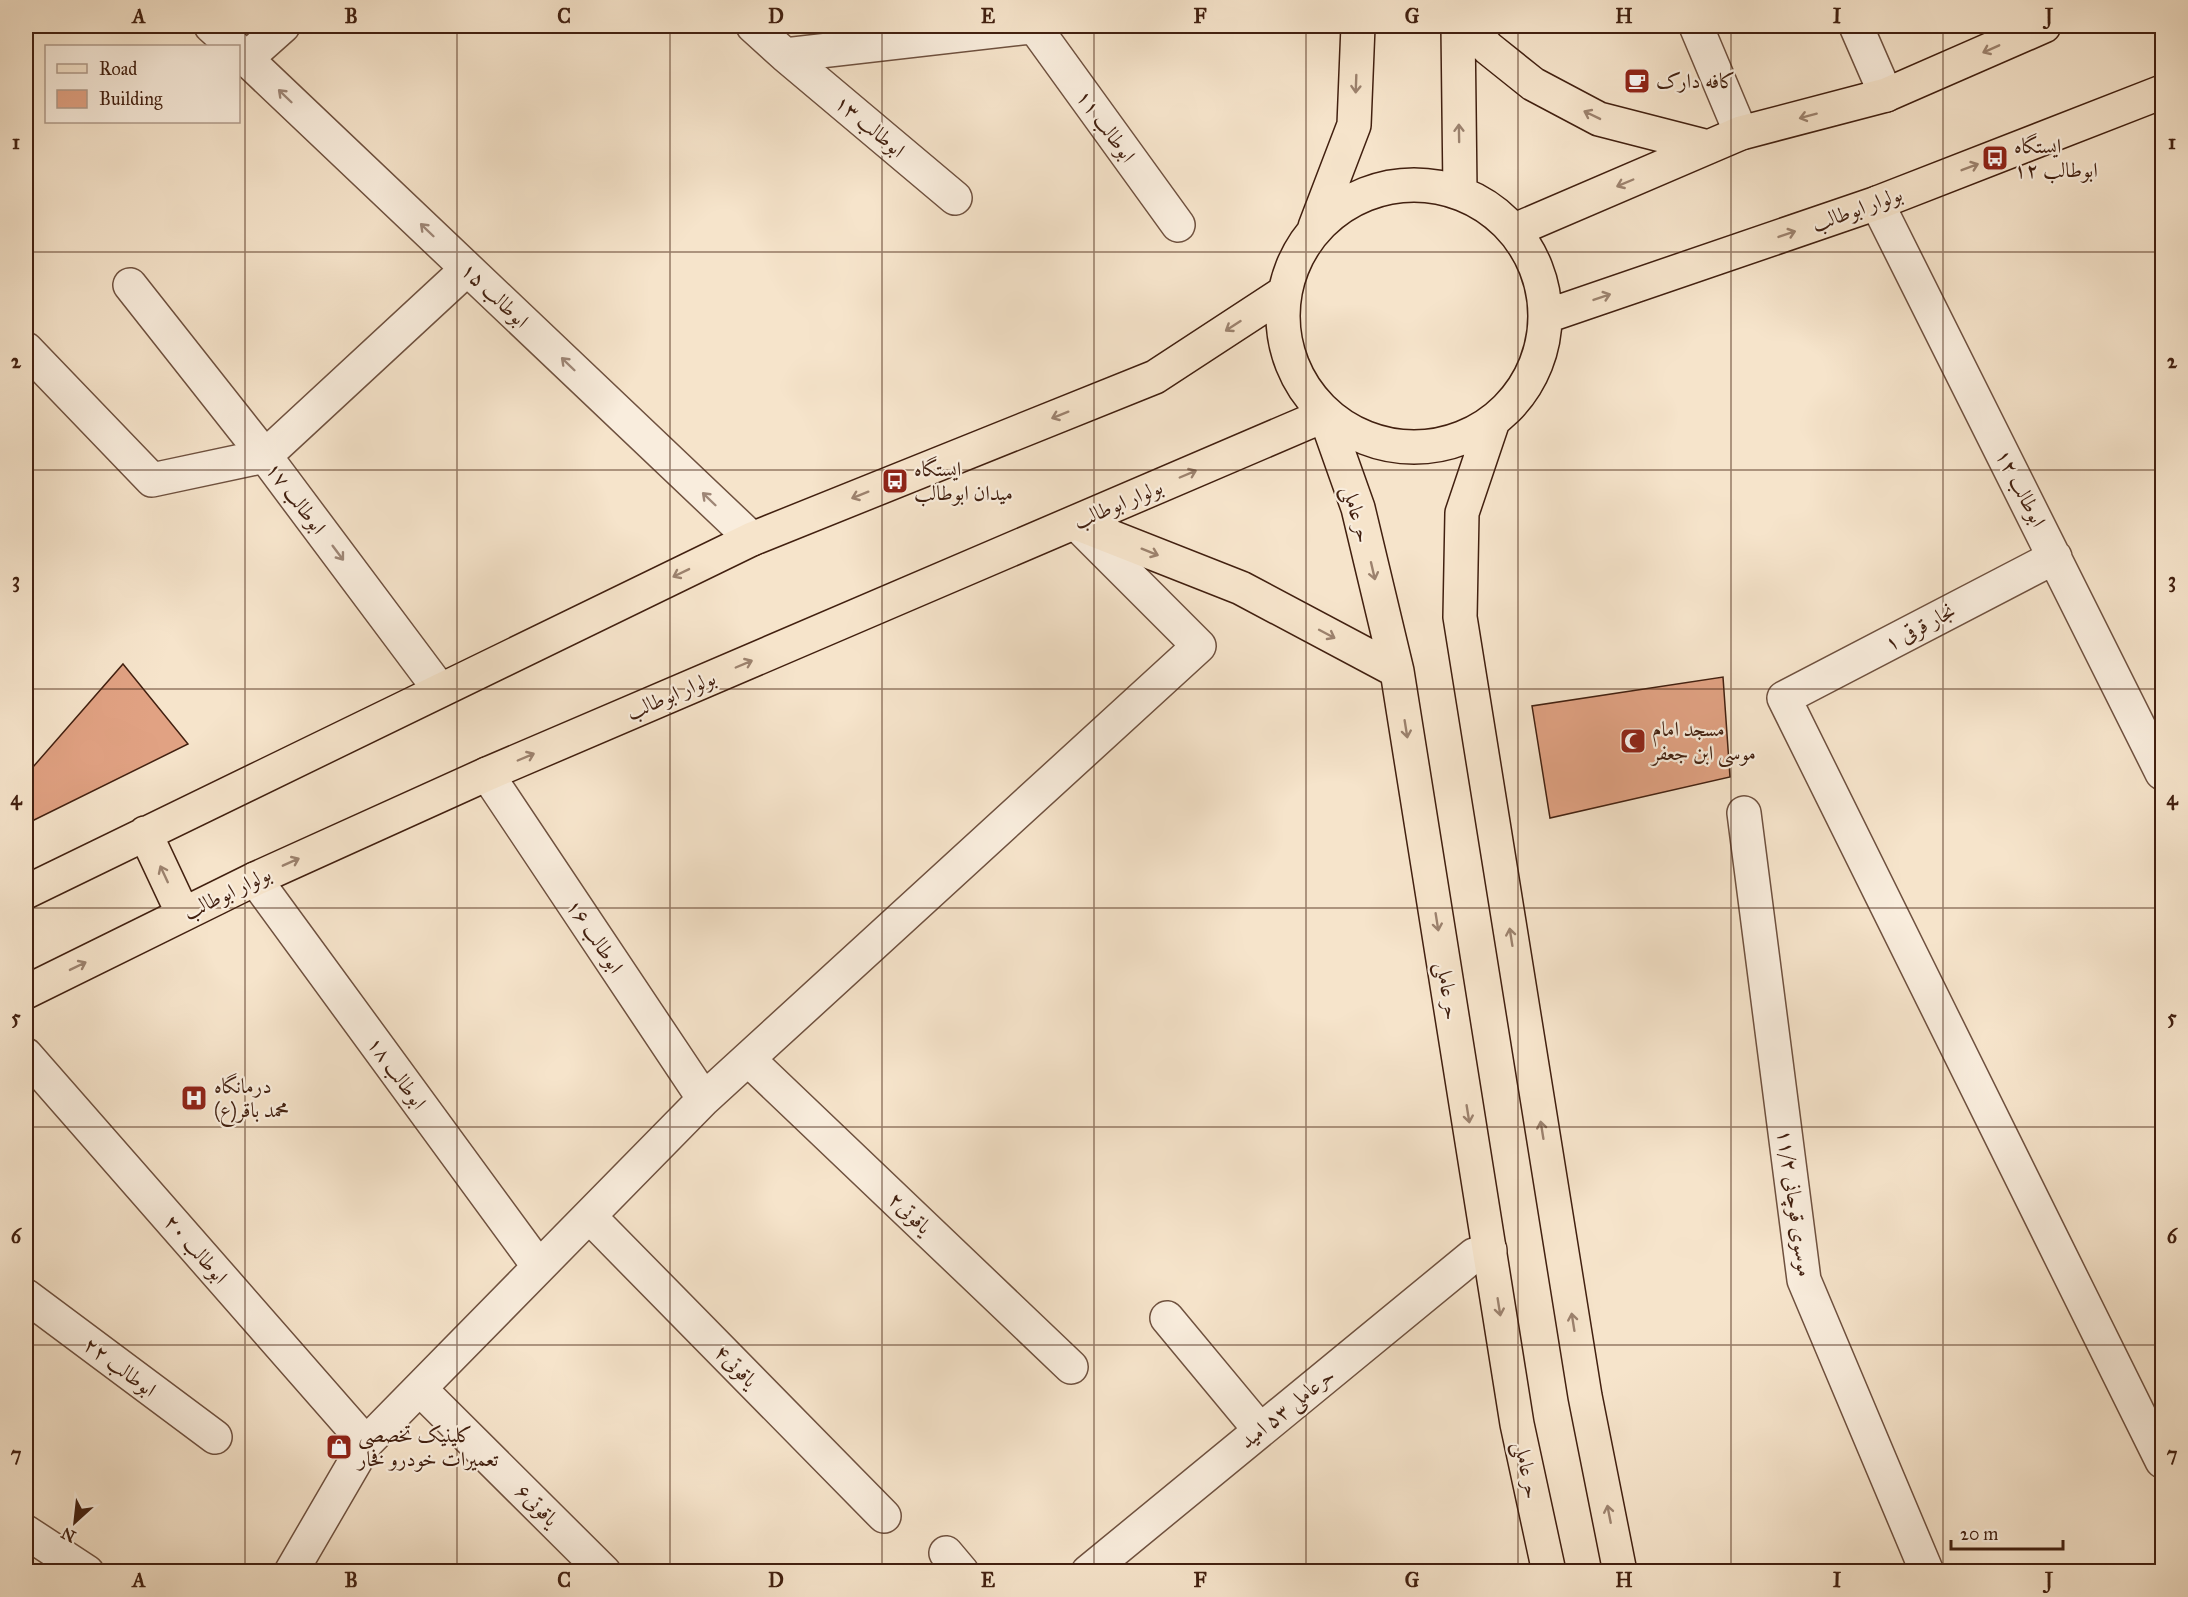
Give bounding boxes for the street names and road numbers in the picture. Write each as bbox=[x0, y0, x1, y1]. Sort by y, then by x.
street label: ابوطالب ۱۱ bbox=[1070, 84, 1141, 168]
street label: ابوطالب ۱۳ bbox=[829, 89, 910, 164]
street label: بولوار ابوطالب bbox=[1808, 181, 1906, 238]
street label: ابوطالب ۱۵ bbox=[455, 257, 534, 334]
street label: ابوطالب ۱۲ bbox=[1989, 445, 2052, 532]
street label: ابوطالب ۱۷ bbox=[260, 457, 332, 540]
street label: بولوار ابوطالب bbox=[1069, 474, 1167, 535]
street label: حر عاملی bbox=[1334, 483, 1378, 546]
street label: نجار قرقی ۱ bbox=[1880, 598, 1960, 656]
street label: بولوار ابوطالب bbox=[622, 665, 720, 726]
street label: بولوار ابوطالب bbox=[179, 861, 276, 926]
street label: ابوطالب ۱۶ bbox=[560, 894, 629, 979]
street label: حر عاملی bbox=[1428, 960, 1465, 1022]
street label: ابوطالب ۱۸ bbox=[361, 1031, 432, 1115]
street label: موسوی قوچانی ۱۱/۲ bbox=[1771, 1128, 1818, 1279]
street label: یاقوتی۲ bbox=[883, 1186, 938, 1240]
street label: ابوطالب ۲۰ bbox=[158, 1209, 233, 1290]
street label: ابوطالب ۲۲ bbox=[78, 1331, 161, 1403]
street label: یاقوتی۴ bbox=[709, 1339, 764, 1394]
street label: حرعاملی ۵۳ امید bbox=[1234, 1362, 1342, 1457]
street label: حر عاملی bbox=[1505, 1439, 1546, 1502]
street label: یاقوتی۶ bbox=[510, 1478, 565, 1533]

